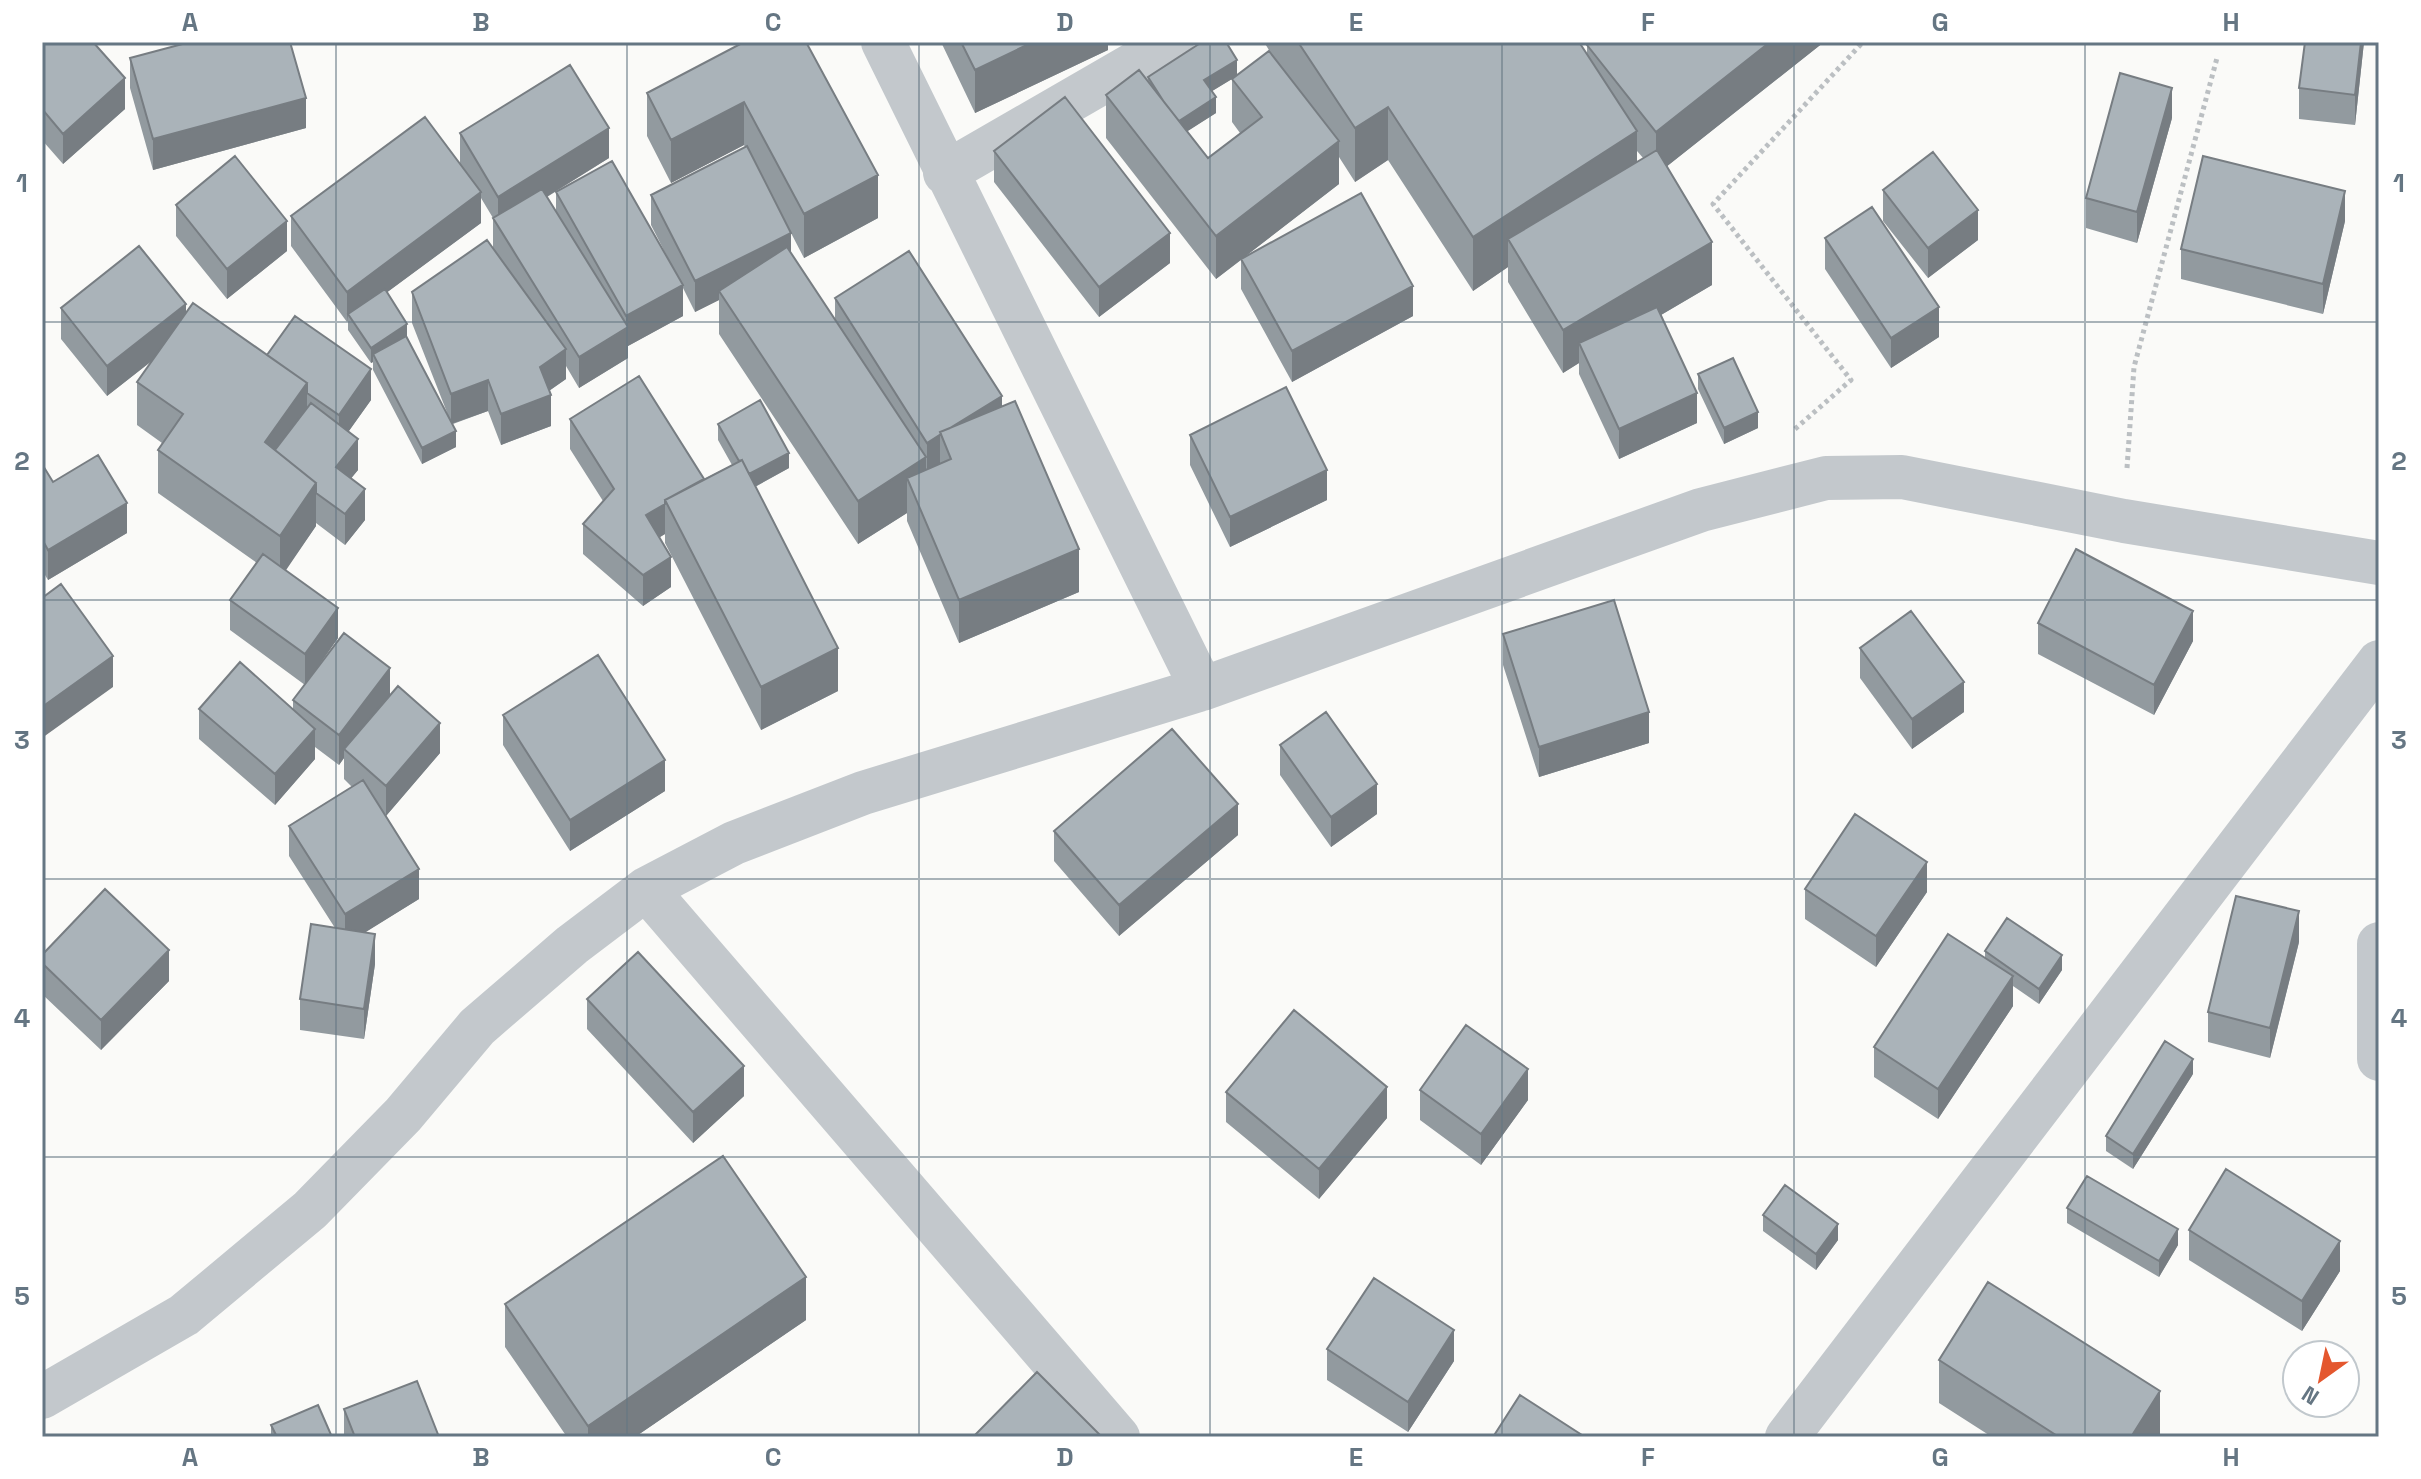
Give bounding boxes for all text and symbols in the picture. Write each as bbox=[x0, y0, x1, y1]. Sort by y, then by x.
text: A bbox=[182, 5, 199, 39]
text: B bbox=[472, 5, 490, 39]
text: C bbox=[765, 5, 781, 39]
text: D bbox=[1056, 5, 1074, 39]
text: E bbox=[1349, 5, 1363, 39]
text: F bbox=[1641, 5, 1655, 39]
text: G bbox=[1931, 5, 1949, 39]
text: H bbox=[2222, 5, 2240, 39]
text: 1 bbox=[16, 166, 28, 200]
text: 1 bbox=[2393, 166, 2405, 200]
text: 2 bbox=[14, 444, 30, 478]
text: 2 bbox=[2391, 444, 2407, 478]
text: 3 bbox=[14, 723, 30, 757]
text: 3 bbox=[2391, 723, 2407, 757]
text: 4 bbox=[14, 1001, 30, 1035]
text: 4 bbox=[2391, 1001, 2407, 1035]
text: 5 bbox=[14, 1279, 30, 1313]
text: 5 bbox=[2391, 1279, 2407, 1313]
north arrow bbox=[2281, 1339, 2361, 1419]
text: N bbox=[2296, 1380, 2324, 1412]
text: A bbox=[182, 1440, 199, 1474]
text: B bbox=[472, 1440, 490, 1474]
text: C bbox=[765, 1440, 781, 1474]
text: D bbox=[1056, 1440, 1074, 1474]
text: E bbox=[1349, 1440, 1363, 1474]
text: F bbox=[1641, 1440, 1655, 1474]
text: G bbox=[1931, 1440, 1949, 1474]
text: H bbox=[2222, 1440, 2240, 1474]

